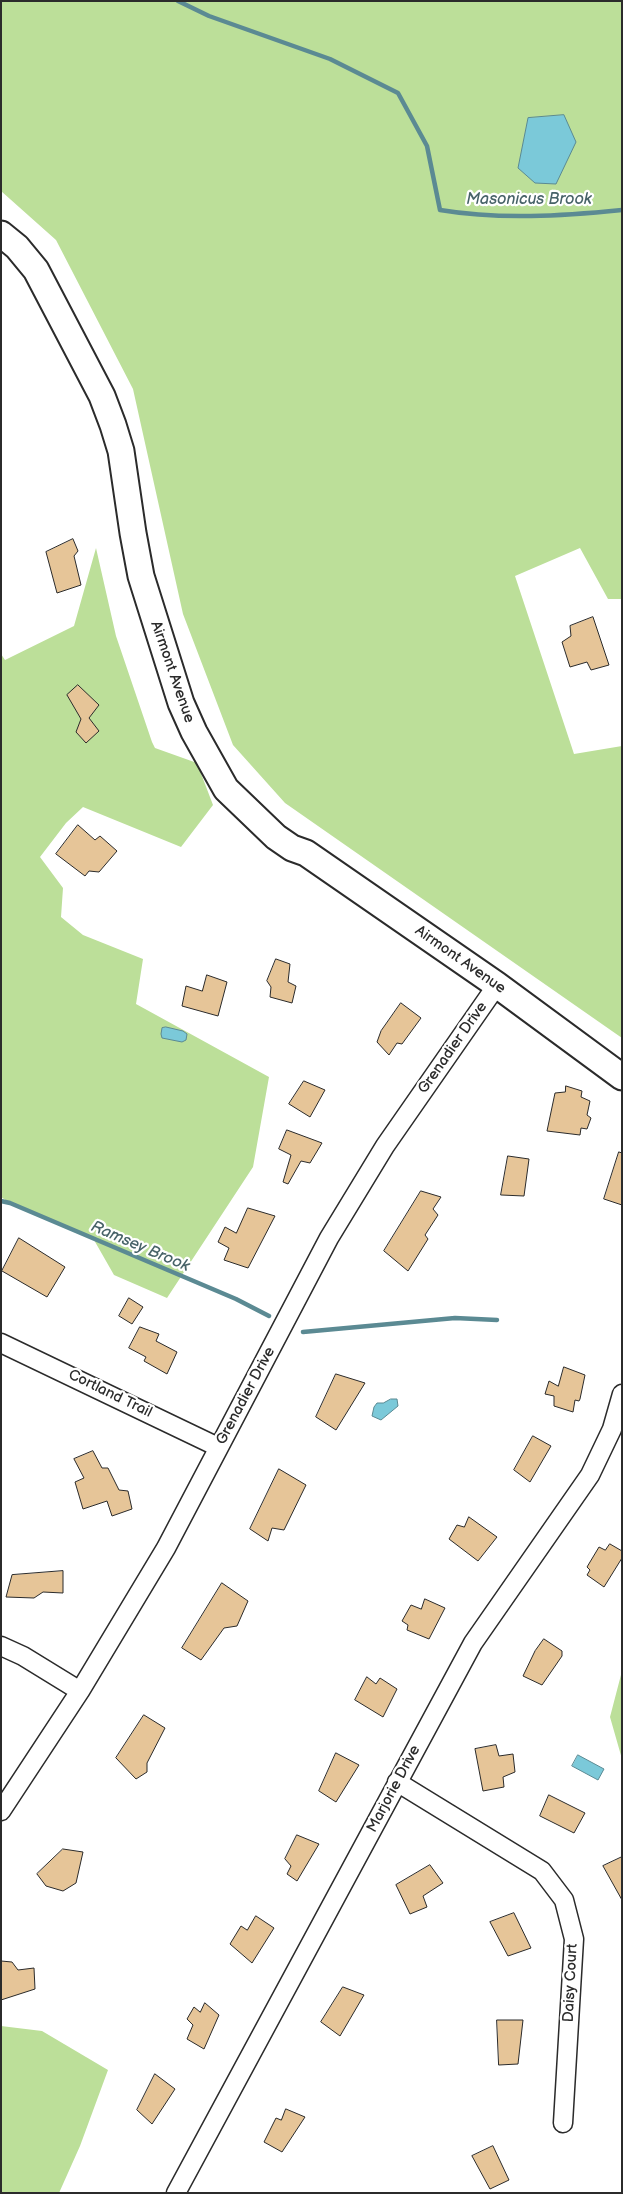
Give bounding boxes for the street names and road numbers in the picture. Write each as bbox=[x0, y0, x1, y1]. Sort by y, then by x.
street label: Airmont Avenue bbox=[146, 619, 198, 725]
street label: Airmont Avenue bbox=[411, 922, 509, 998]
street label: Grenadier Drive bbox=[415, 999, 491, 1097]
street label: Grenadier Drive bbox=[213, 1344, 279, 1448]
street label: Cortland Trail bbox=[65, 1366, 155, 1422]
street label: Marjorie Drive bbox=[364, 1742, 424, 1836]
street label: Daisy Court bbox=[560, 1943, 582, 2023]

